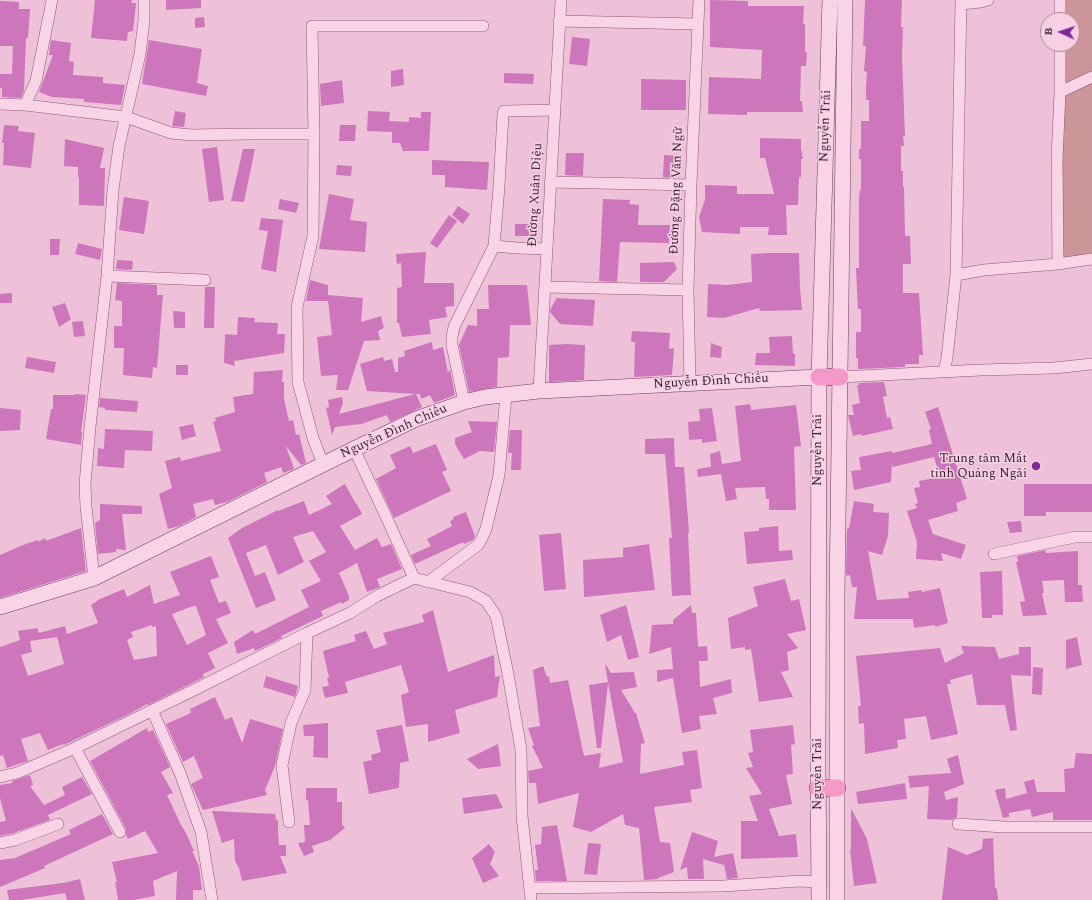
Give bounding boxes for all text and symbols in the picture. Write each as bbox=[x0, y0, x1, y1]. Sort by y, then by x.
north arrow bbox=[1040, 12, 1080, 52]
text: B bbox=[1040, 27, 1057, 36]
street label: Nguyễn Trãi bbox=[817, 90, 835, 162]
street label: Đường Đặng Văn Ngữ bbox=[667, 127, 687, 255]
street label: Đường Xuân Diệu bbox=[525, 143, 547, 247]
street label: Nguyễn Đình Chiểu bbox=[653, 371, 769, 393]
street label: Nguyễn Đình Chiểu bbox=[338, 401, 450, 463]
street label: Nguyễn Trãi bbox=[810, 414, 826, 486]
place label: Trung tâm Mắt tỉnh Quảng Ngãi bbox=[930, 451, 1027, 482]
marker: Trung tâm Mắt tỉnh Quảng Ngãi bbox=[1030, 460, 1042, 472]
street label: Nguyễn Trãi bbox=[810, 738, 826, 810]

